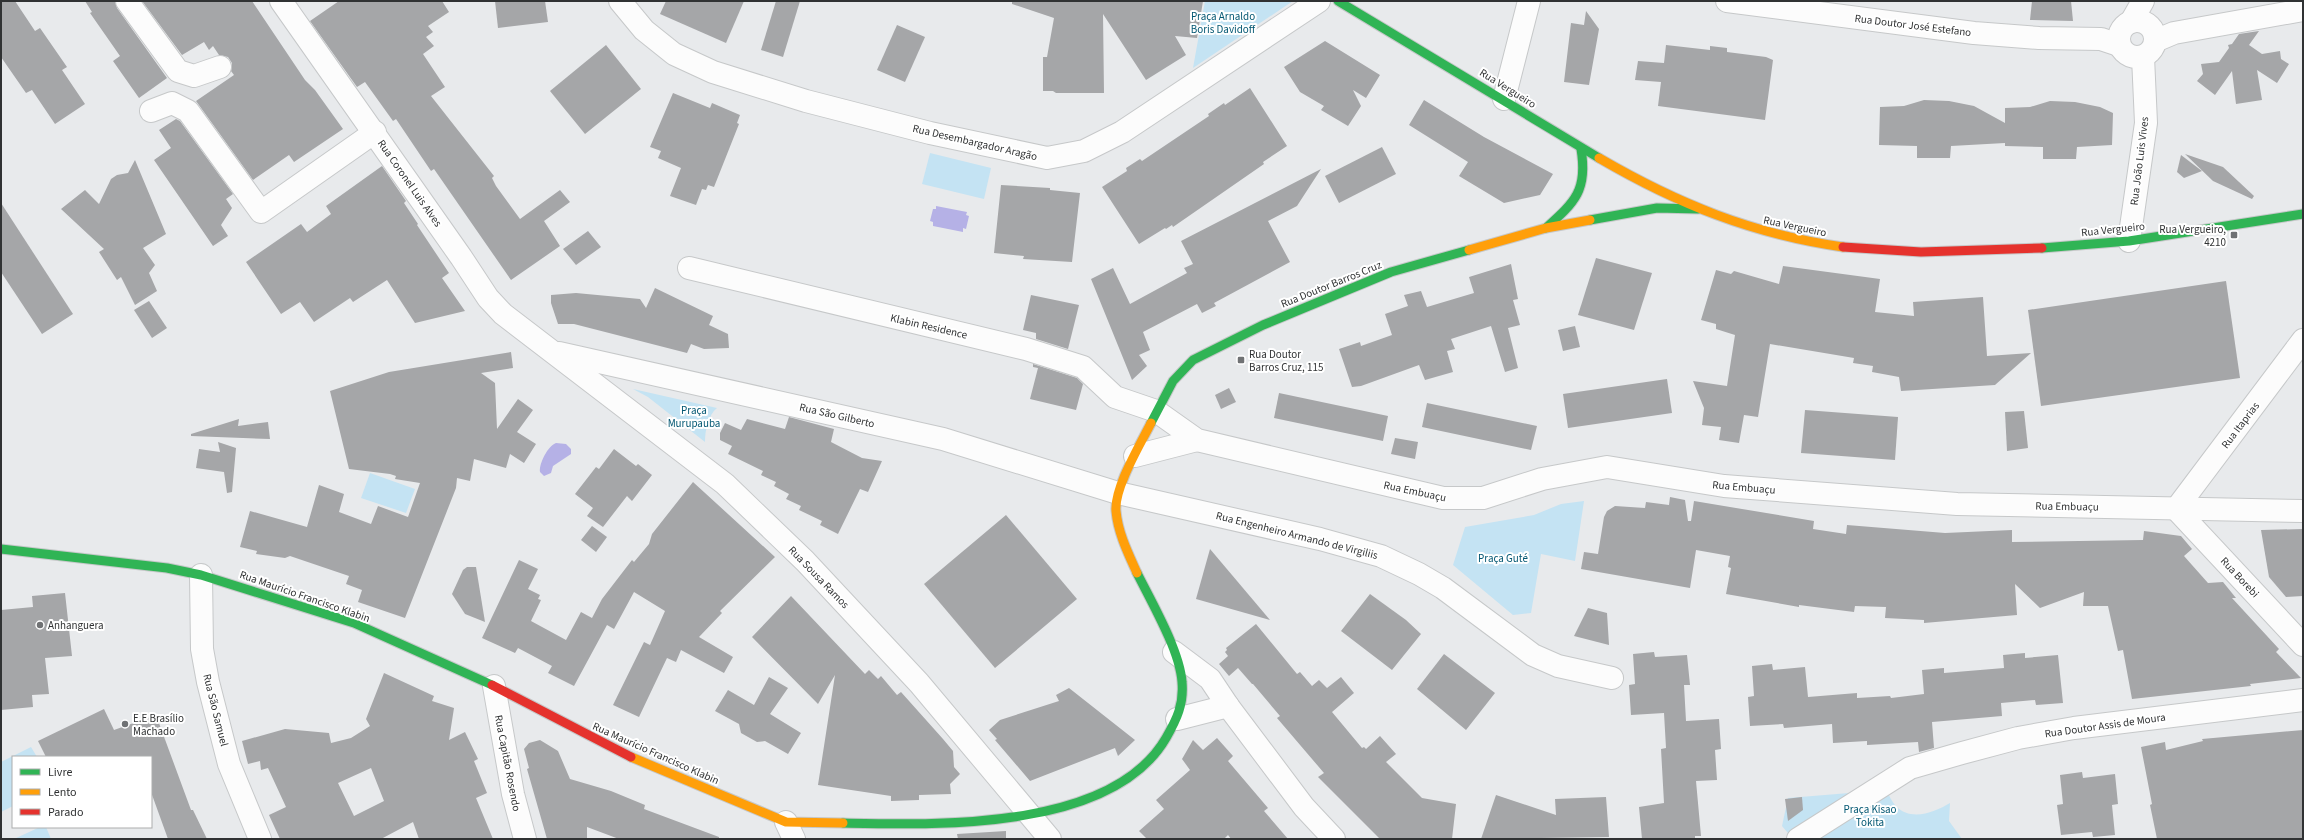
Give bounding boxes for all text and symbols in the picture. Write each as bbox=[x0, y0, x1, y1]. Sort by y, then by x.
park label: Praça Arnaldo Boris Davidoff bbox=[1191, 9, 1256, 37]
street label: Rua Doutor José Estefano bbox=[1854, 11, 1972, 40]
street label: Rua Vergueiro bbox=[1477, 65, 1539, 112]
street label: Rua João Luis Vives bbox=[2127, 116, 2152, 206]
street label: Rua Desembargador Aragão bbox=[911, 121, 1039, 164]
street label: Rua Coronel Luis Alves bbox=[374, 137, 446, 230]
street label: Rua Vergueiro bbox=[1762, 212, 1828, 240]
street label: Rua Vergueiro bbox=[2080, 219, 2146, 240]
place label: Rua Vergueiro, 4210 bbox=[2159, 222, 2226, 250]
marker: Rua Vergueiro, 4210 bbox=[2229, 230, 2239, 240]
street label: Rua Doutor Barros Cruz bbox=[1279, 257, 1384, 312]
street label: Klabin Residence bbox=[889, 310, 969, 343]
place label: Rua Doutor Barros Cruz, 115 bbox=[1249, 347, 1323, 375]
marker: Rua Doutor Barros Cruz, 115 bbox=[1236, 355, 1246, 365]
street label: Rua Itaprias bbox=[2218, 399, 2263, 452]
street label: Rua São Gilberto bbox=[798, 400, 876, 431]
park label: Praça Murupauba bbox=[668, 403, 720, 431]
street label: Rua Embuaçu bbox=[1712, 477, 1776, 498]
street label: Rua Embuaçu bbox=[1382, 478, 1448, 505]
street label: Rua Embuaçu bbox=[2035, 498, 2099, 515]
street label: Rua Engenheiro Armando de Virgiliis bbox=[1214, 508, 1380, 563]
street label: Rua Sousa Ramos bbox=[785, 543, 853, 612]
park label: Praça Guté bbox=[1478, 551, 1528, 566]
street label: Rua Borebi bbox=[2217, 554, 2262, 601]
street label: Rua Maurício Francisco Klabin bbox=[238, 567, 372, 626]
place label: Anhanguera bbox=[48, 618, 104, 633]
marker: Anhanguera bbox=[35, 620, 45, 630]
street label: Rua São Samuel bbox=[199, 672, 232, 748]
street label: Rua Doutor Assis de Moura bbox=[2044, 710, 2167, 741]
place label: E.E Brasílio Machado bbox=[133, 711, 184, 739]
street label: Rua Capitão Rosendo bbox=[491, 714, 524, 813]
marker: E.E Brasílio Machado bbox=[120, 719, 130, 729]
street label: Rua Maurício Francisco Klabin bbox=[590, 719, 721, 788]
legend bbox=[12, 756, 152, 828]
text: Livre bbox=[48, 764, 72, 781]
text: Lento bbox=[48, 784, 77, 801]
park label: Praça Kisao Tokita bbox=[1843, 802, 1897, 830]
text: Parado bbox=[48, 804, 83, 821]

